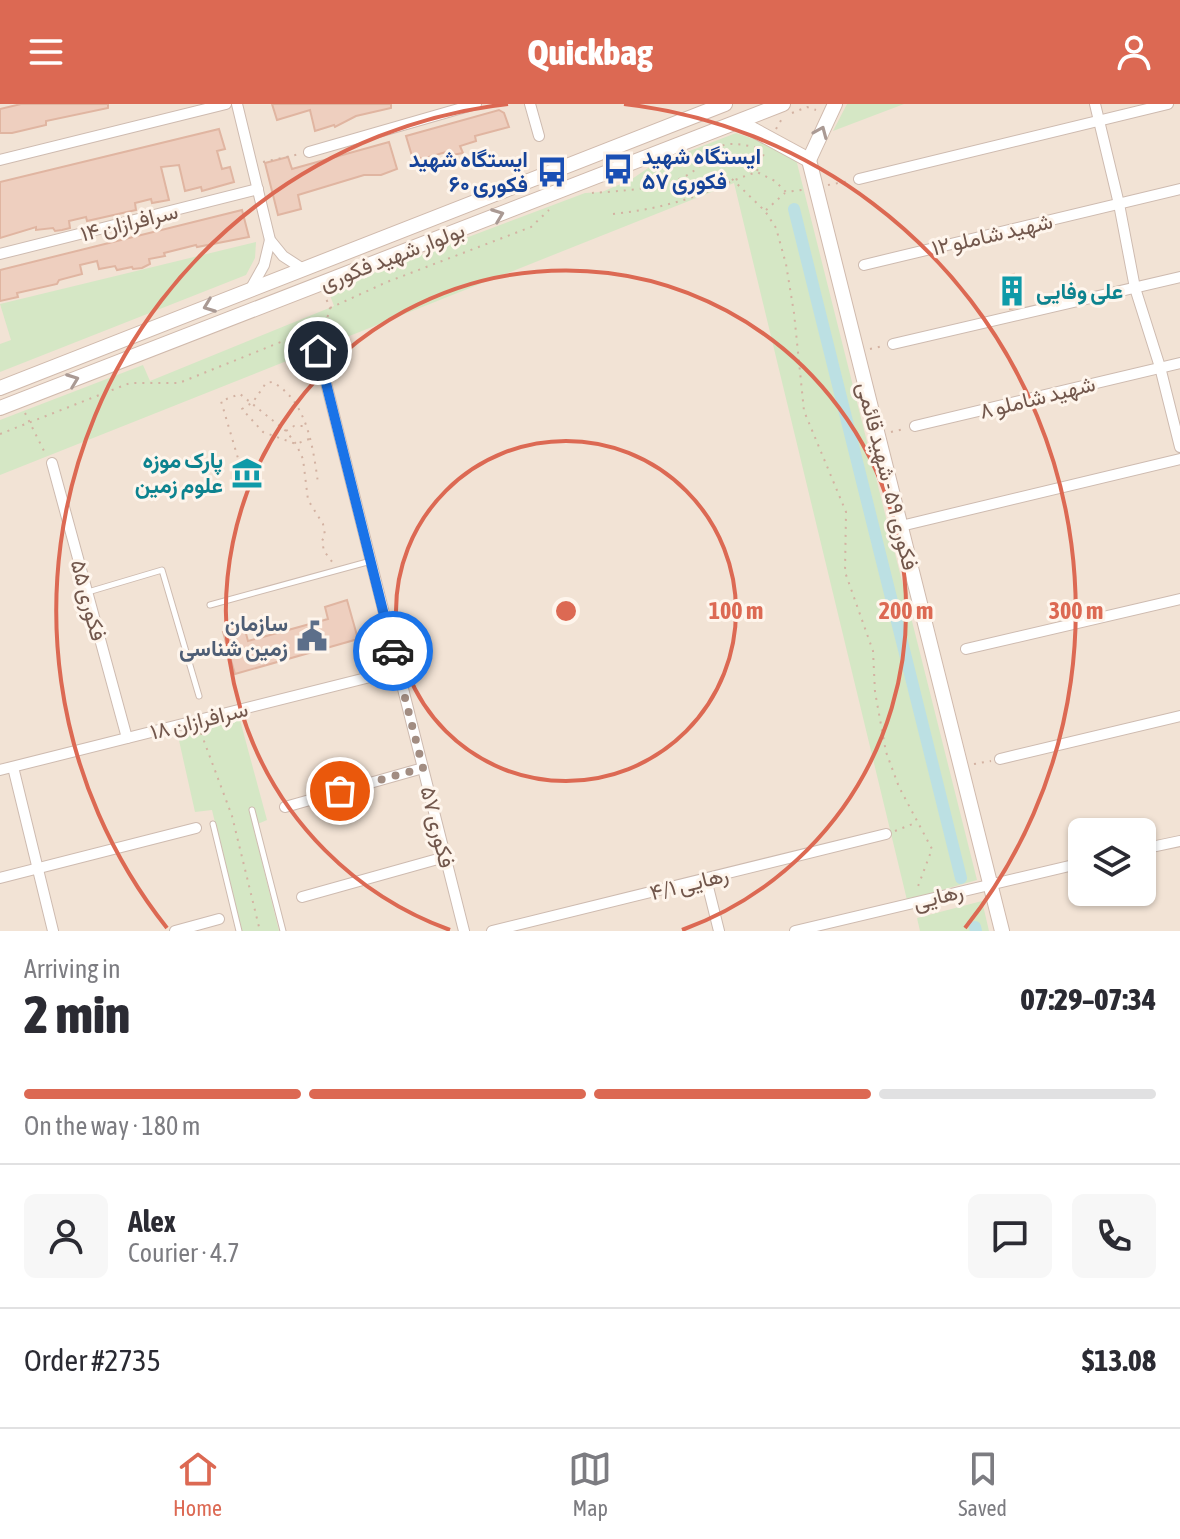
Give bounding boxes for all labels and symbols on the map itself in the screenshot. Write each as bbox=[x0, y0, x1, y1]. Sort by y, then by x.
one-way arrow bbox=[812, 126, 828, 140]
place label: ایستگاه شهید فکوری ۵۷ bbox=[642, 143, 761, 195]
place label: ایستگاه شهید فکوری ۶۰ bbox=[409, 146, 528, 198]
bus stop icon: ایستگاه شهید فکوری ۵۷ bbox=[601, 152, 635, 186]
bus stop icon: ایستگاه شهید فکوری ۶۰ bbox=[535, 155, 569, 189]
street label: سرافرازان ۱۴ bbox=[78, 197, 181, 248]
street label: شهید شاملو ۱۲ bbox=[929, 207, 1055, 262]
one-way arrow bbox=[490, 208, 504, 225]
street label: بولوار شهید فکوری bbox=[316, 216, 469, 297]
building icon: علی وفایی bbox=[995, 274, 1029, 308]
place label: علی وفایی bbox=[1036, 278, 1123, 305]
one-way arrow bbox=[203, 296, 217, 313]
pin bbox=[284, 317, 352, 385]
street label: شهید شاملو ۸ bbox=[976, 370, 1098, 425]
one-way arrow bbox=[65, 373, 79, 390]
street label: فکوری ۵۹ - شهید قائمی bbox=[851, 379, 924, 573]
place label: پارک موزه علوم زمین bbox=[135, 447, 223, 500]
museum icon: پارک موزه علوم زمین bbox=[230, 456, 264, 490]
street label: فکوری ۵۵ bbox=[65, 556, 112, 644]
centre of rings bbox=[552, 597, 580, 625]
text: 100 m bbox=[709, 597, 763, 624]
text: 200 m bbox=[879, 597, 933, 624]
text: 300 m bbox=[1049, 597, 1103, 624]
place label: سازمان زمین شناسی bbox=[179, 610, 288, 662]
courier bbox=[353, 611, 433, 691]
public building icon: سازمان زمین شناسی bbox=[295, 619, 329, 653]
street label: سرافرازان ۱۸ bbox=[147, 695, 251, 746]
pin bbox=[306, 757, 374, 825]
street label: فکوری ۵۷ bbox=[414, 784, 461, 871]
street label: رهایی ۴/۱ bbox=[647, 861, 731, 906]
street label: رهایی bbox=[910, 877, 966, 916]

